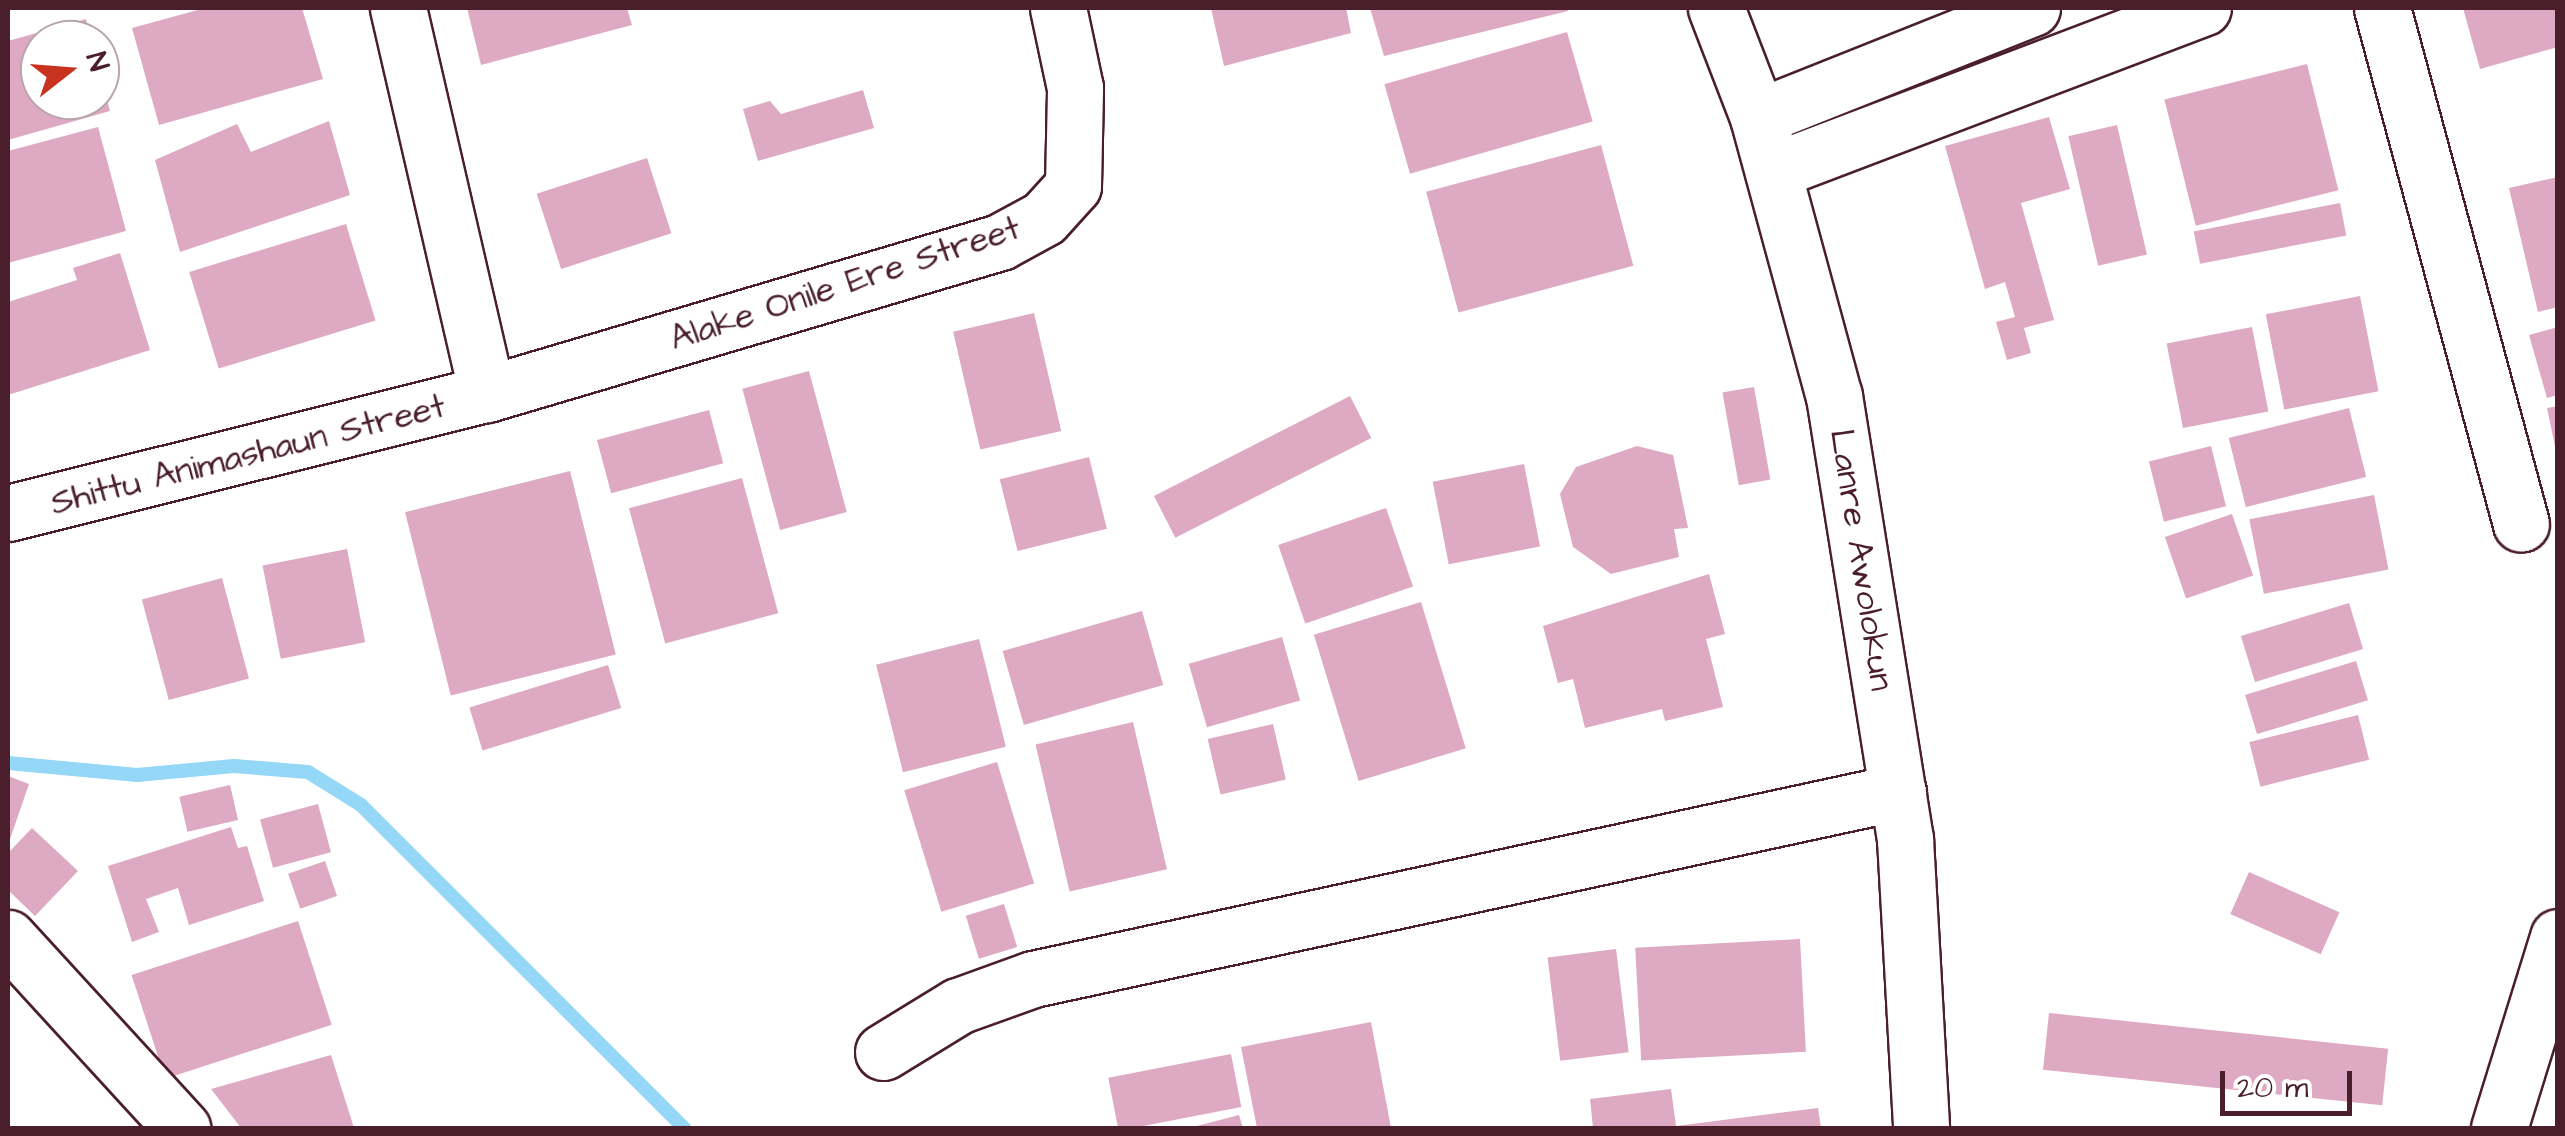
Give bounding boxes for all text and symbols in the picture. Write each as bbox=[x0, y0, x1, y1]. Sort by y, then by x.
north arrow bbox=[20, 20, 120, 120]
text: N bbox=[76, 48, 118, 76]
street label: Alake Onile Ere Street bbox=[665, 208, 1025, 360]
street label: Shittu Animashaun Street bbox=[46, 386, 450, 524]
street label: Lanre Awolokun bbox=[1820, 426, 1902, 694]
scale bar bbox=[2225, 1051, 2358, 1113]
text: 20 m bbox=[2237, 1067, 2308, 1109]

